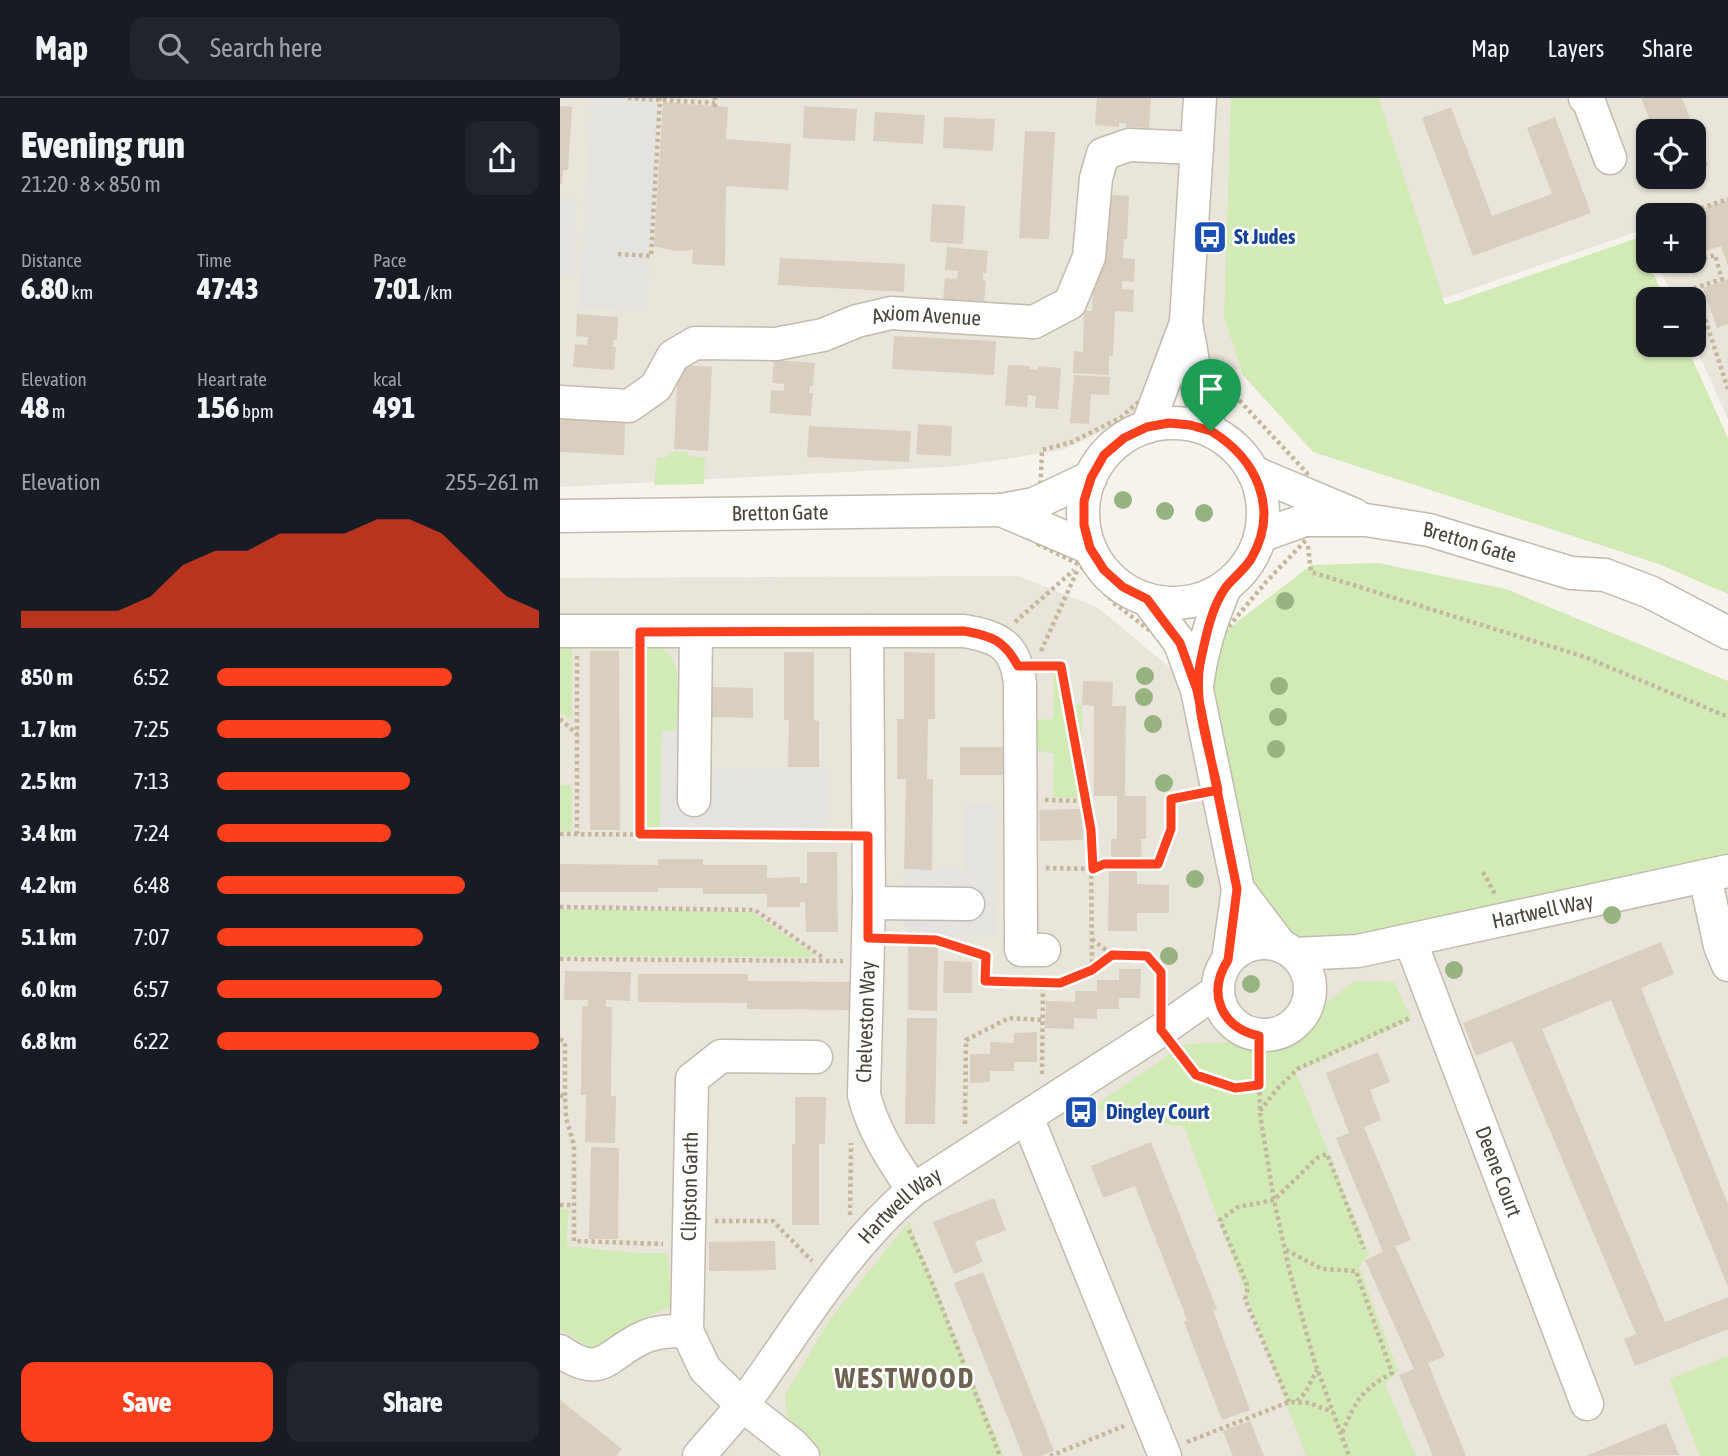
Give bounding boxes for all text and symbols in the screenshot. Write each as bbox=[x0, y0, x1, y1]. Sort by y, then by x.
search box bbox=[130, 17, 620, 80]
text: Map bbox=[35, 29, 88, 67]
icon: search bbox=[154, 29, 192, 67]
text: Search here bbox=[210, 33, 322, 63]
text: Map bbox=[1471, 35, 1510, 62]
text: Layers bbox=[1548, 35, 1604, 62]
text: Share bbox=[1642, 35, 1693, 62]
map controls bbox=[1636, 119, 1706, 357]
button: locate bbox=[1636, 119, 1706, 189]
button: share bbox=[465, 121, 539, 195]
text: Evening run bbox=[21, 123, 185, 166]
text: 21:20 · 8 × 850 m bbox=[21, 171, 161, 197]
button: + bbox=[1636, 203, 1706, 273]
bus stop icon: St Judes bbox=[1191, 218, 1229, 256]
place label: St Judes bbox=[1234, 224, 1296, 248]
text: Distance bbox=[21, 249, 82, 271]
text: Time bbox=[197, 249, 232, 271]
text: Pace bbox=[373, 249, 406, 271]
text: 6.80 bbox=[21, 271, 69, 305]
text: 47:43 bbox=[197, 271, 259, 305]
text: 7:01 bbox=[373, 271, 421, 305]
text: km bbox=[69, 281, 93, 303]
text: /km bbox=[421, 281, 452, 303]
button: − bbox=[1636, 287, 1706, 357]
street label: Axiom Avenue bbox=[869, 300, 982, 330]
pin bbox=[1181, 359, 1241, 431]
text: Elevation bbox=[21, 368, 87, 390]
text: Heart rate bbox=[197, 368, 267, 390]
text: kcal bbox=[373, 368, 402, 390]
icon: arrive bbox=[1192, 370, 1230, 408]
text: 48 bbox=[21, 390, 49, 424]
text: 156 bbox=[197, 390, 239, 424]
text: 491 bbox=[373, 390, 415, 424]
text: m bbox=[49, 400, 66, 422]
text: bpm bbox=[239, 400, 274, 422]
text: Elevation bbox=[21, 469, 101, 495]
text: 255–261 m bbox=[445, 469, 539, 495]
street label: Bretton Gate bbox=[731, 499, 829, 525]
street label: Bretton Gate bbox=[1421, 516, 1520, 567]
text: 850 m bbox=[21, 664, 73, 690]
text: 6:52 bbox=[133, 664, 170, 690]
text: 1.7 km bbox=[21, 716, 77, 742]
text: 7:25 bbox=[133, 716, 170, 742]
text: 2.5 km bbox=[21, 768, 77, 794]
text: 7:13 bbox=[133, 768, 170, 794]
text: 3.4 km bbox=[21, 820, 77, 846]
text: 7:24 bbox=[133, 820, 170, 846]
text: 4.2 km bbox=[21, 872, 77, 898]
text: 6:48 bbox=[133, 872, 170, 898]
street label: Hartwell Way bbox=[1490, 887, 1596, 933]
text: 5.1 km bbox=[21, 924, 77, 950]
text: 7:07 bbox=[133, 924, 170, 950]
street label: Chelveston Way bbox=[851, 960, 879, 1083]
text: 6.0 km bbox=[21, 976, 77, 1002]
text: 6:57 bbox=[133, 976, 170, 1002]
text: 6.8 km bbox=[21, 1028, 77, 1054]
text: 6:22 bbox=[133, 1028, 170, 1054]
bus stop icon: Dingley Court bbox=[1062, 1093, 1100, 1131]
place label: Dingley Court bbox=[1106, 1099, 1210, 1123]
street label: Deene Court bbox=[1471, 1123, 1527, 1220]
street label: Clipston Garth bbox=[676, 1132, 702, 1241]
street label: Hartwell Way bbox=[853, 1162, 946, 1248]
button: Save bbox=[21, 1362, 273, 1442]
button: Share bbox=[287, 1362, 539, 1442]
district label: WESTWOOD bbox=[834, 1362, 975, 1394]

